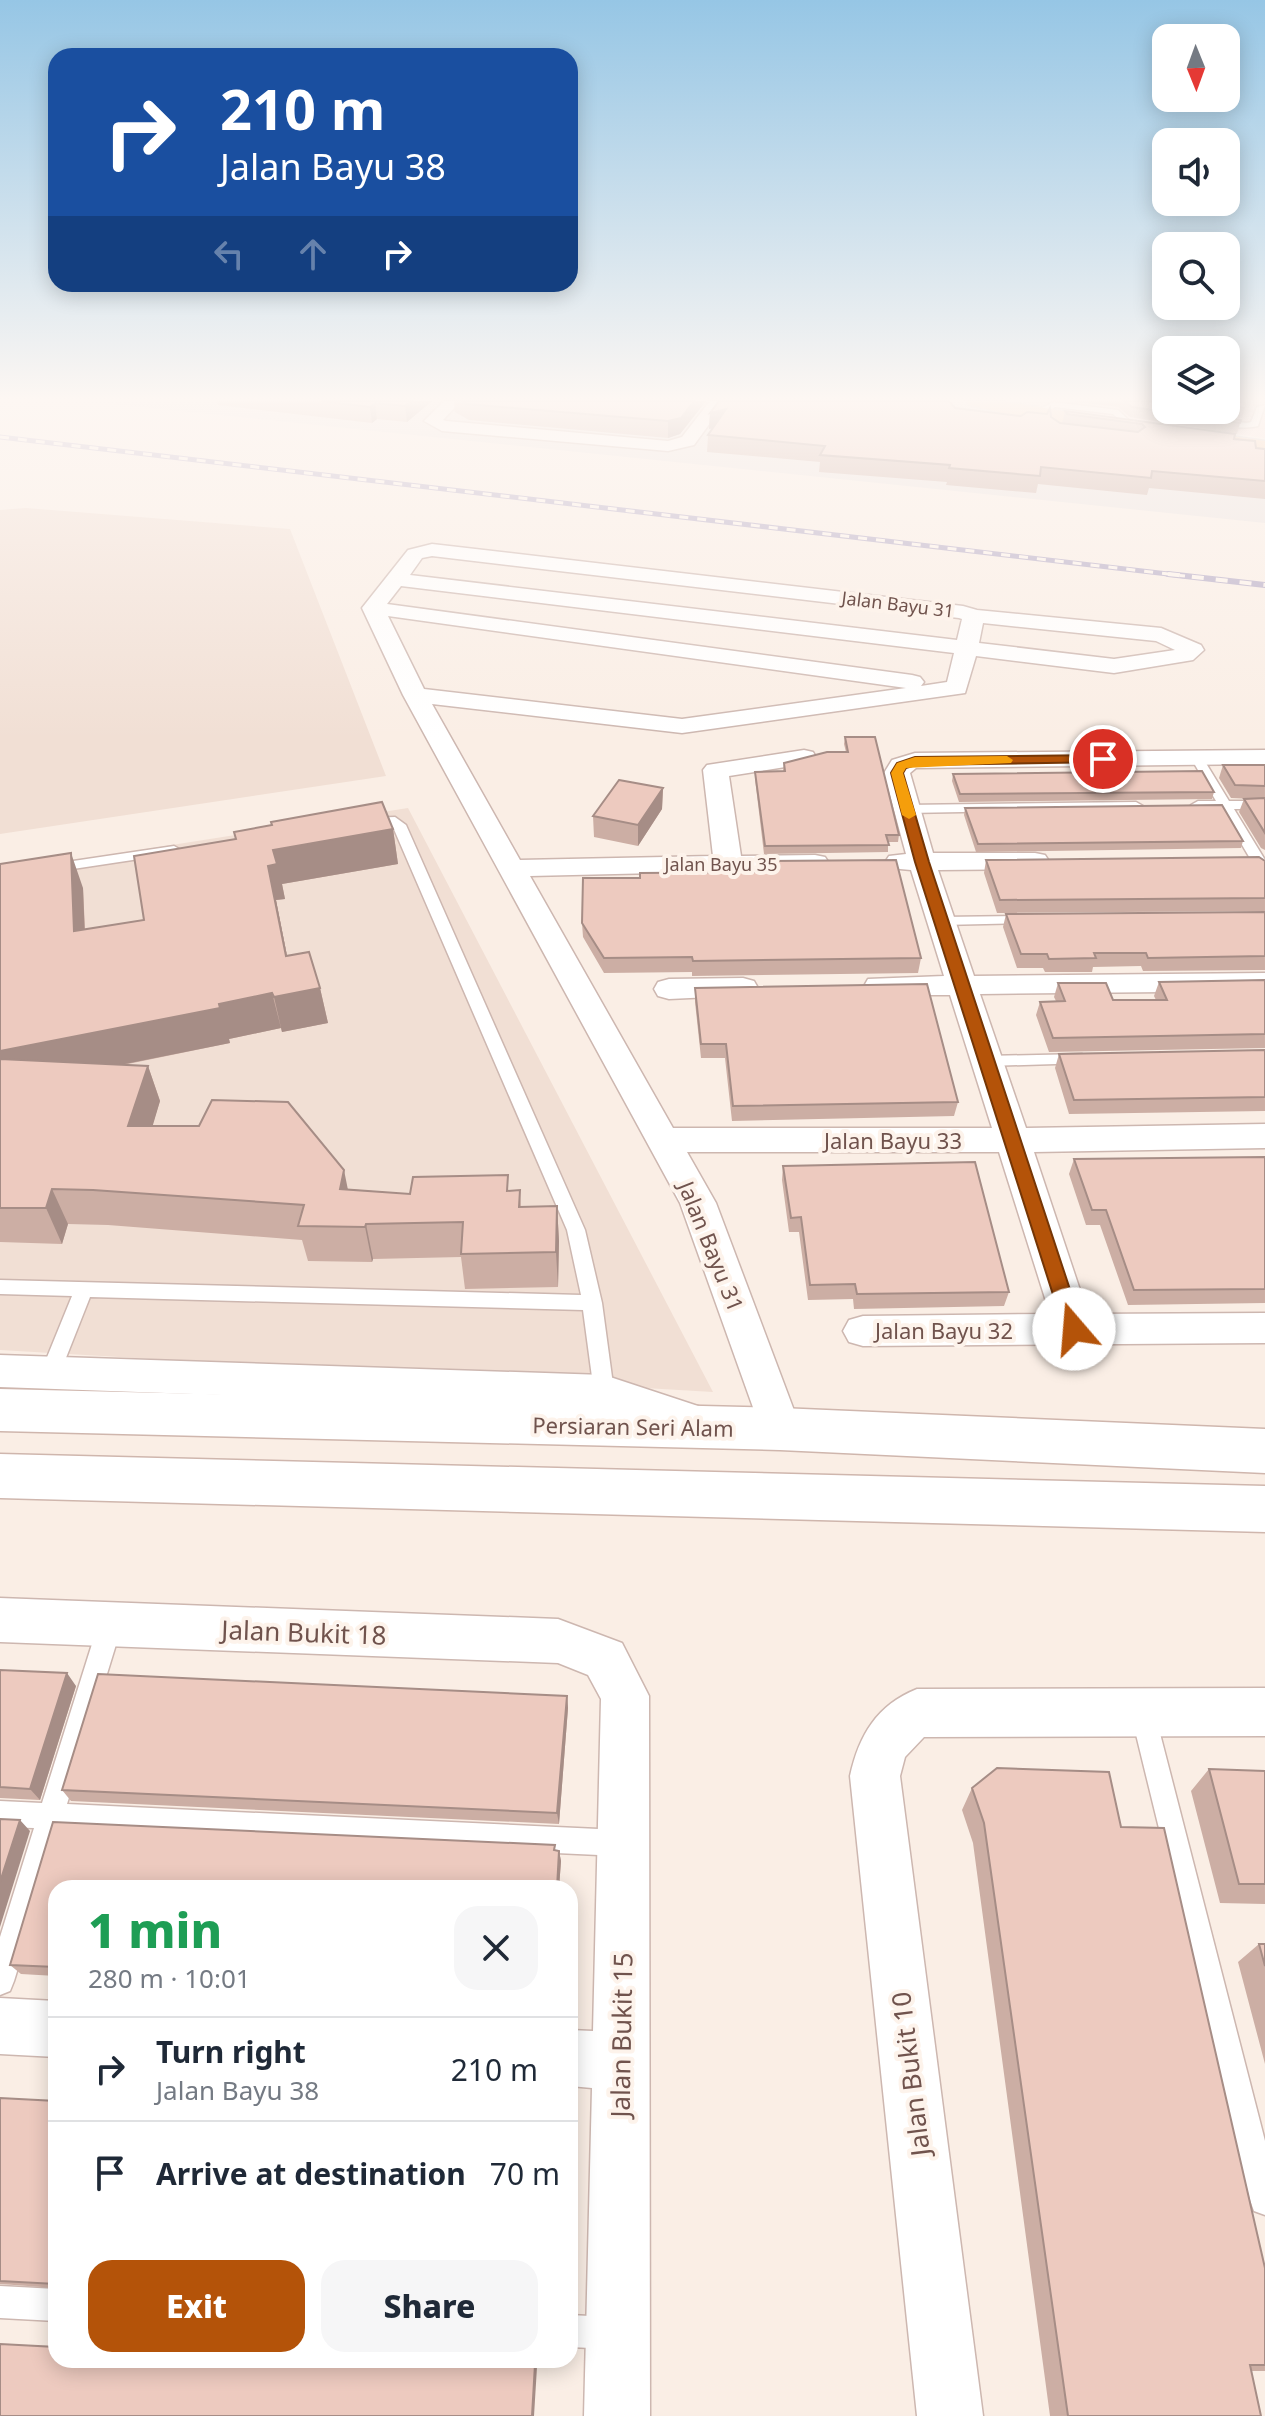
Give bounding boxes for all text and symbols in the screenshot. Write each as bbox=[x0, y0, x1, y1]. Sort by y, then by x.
north arrow bbox=[1152, 24, 1240, 112]
map controls bbox=[1152, 24, 1240, 424]
text: 210 m bbox=[220, 70, 385, 146]
icon: right bbox=[88, 80, 192, 184]
button: sound bbox=[1152, 128, 1240, 216]
text: Jalan Bayu 38 bbox=[220, 142, 446, 191]
icon: left bbox=[207, 232, 251, 276]
icon: ahead bbox=[291, 232, 335, 276]
icon: right bbox=[375, 232, 419, 276]
button: search bbox=[1152, 232, 1240, 320]
button: layers bbox=[1152, 336, 1240, 424]
street label: Jalan Bayu 31 bbox=[839, 585, 956, 623]
pin bbox=[1069, 725, 1137, 793]
icon: arrive bbox=[1081, 737, 1125, 781]
street label: Jalan Bayu 35 bbox=[663, 852, 777, 876]
street label: Jalan Bayu 33 bbox=[822, 1125, 962, 1155]
street label: Jalan Bayu 31 bbox=[671, 1175, 752, 1316]
position arrow bbox=[1032, 1287, 1116, 1371]
street label: Jalan Bayu 32 bbox=[873, 1315, 1013, 1345]
street label: Persiaran Seri Alam bbox=[532, 1409, 734, 1443]
street label: Jalan Bukit 18 bbox=[218, 1611, 387, 1653]
text: 1 min bbox=[88, 1897, 222, 1962]
button: close bbox=[454, 1906, 538, 1990]
street label: Jalan Bukit 15 bbox=[602, 1952, 640, 2121]
text: 280 m · 10:01 bbox=[88, 1960, 251, 1996]
street label: Jalan Bukit 10 bbox=[882, 1990, 938, 2161]
text: Turn right bbox=[156, 2031, 306, 2072]
icon: right bbox=[88, 2047, 132, 2091]
text: 210 m bbox=[451, 2049, 538, 2090]
text: Jalan Bayu 38 bbox=[156, 2072, 319, 2108]
icon: arrive bbox=[88, 2151, 132, 2195]
text: Arrive at destination bbox=[156, 2153, 466, 2194]
text: 70 m bbox=[490, 2153, 560, 2194]
button: Exit bbox=[88, 2260, 305, 2352]
button: Share bbox=[321, 2260, 538, 2352]

